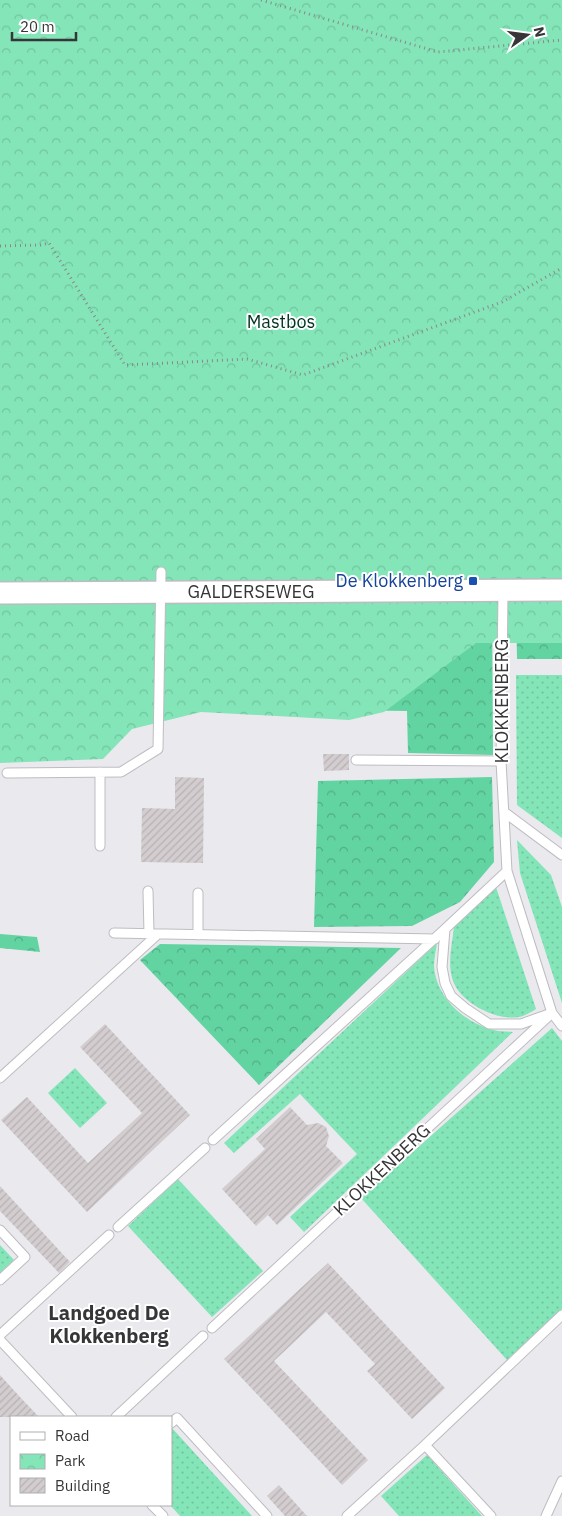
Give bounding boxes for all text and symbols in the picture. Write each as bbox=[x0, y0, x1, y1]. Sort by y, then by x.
scale bar bbox=[12, 10, 76, 42]
north arrow bbox=[502, 10, 552, 60]
text: 20 m bbox=[20, 17, 55, 36]
text: N bbox=[530, 25, 550, 39]
park label: Mastbos bbox=[247, 310, 315, 333]
place label: De Klokkenberg bbox=[336, 569, 463, 592]
marker: De Klokkenberg bbox=[467, 575, 479, 587]
street label: GALDERSEWEG bbox=[187, 580, 315, 603]
street label: KLOKKENBERG bbox=[490, 639, 513, 763]
street label: KLOKKENBERG bbox=[328, 1119, 435, 1221]
district label: Landgoed De Klokkenberg bbox=[48, 1299, 170, 1349]
legend bbox=[10, 1416, 172, 1506]
text: Road bbox=[55, 1426, 90, 1445]
text: Park bbox=[55, 1451, 85, 1470]
text: Building bbox=[55, 1476, 110, 1495]

